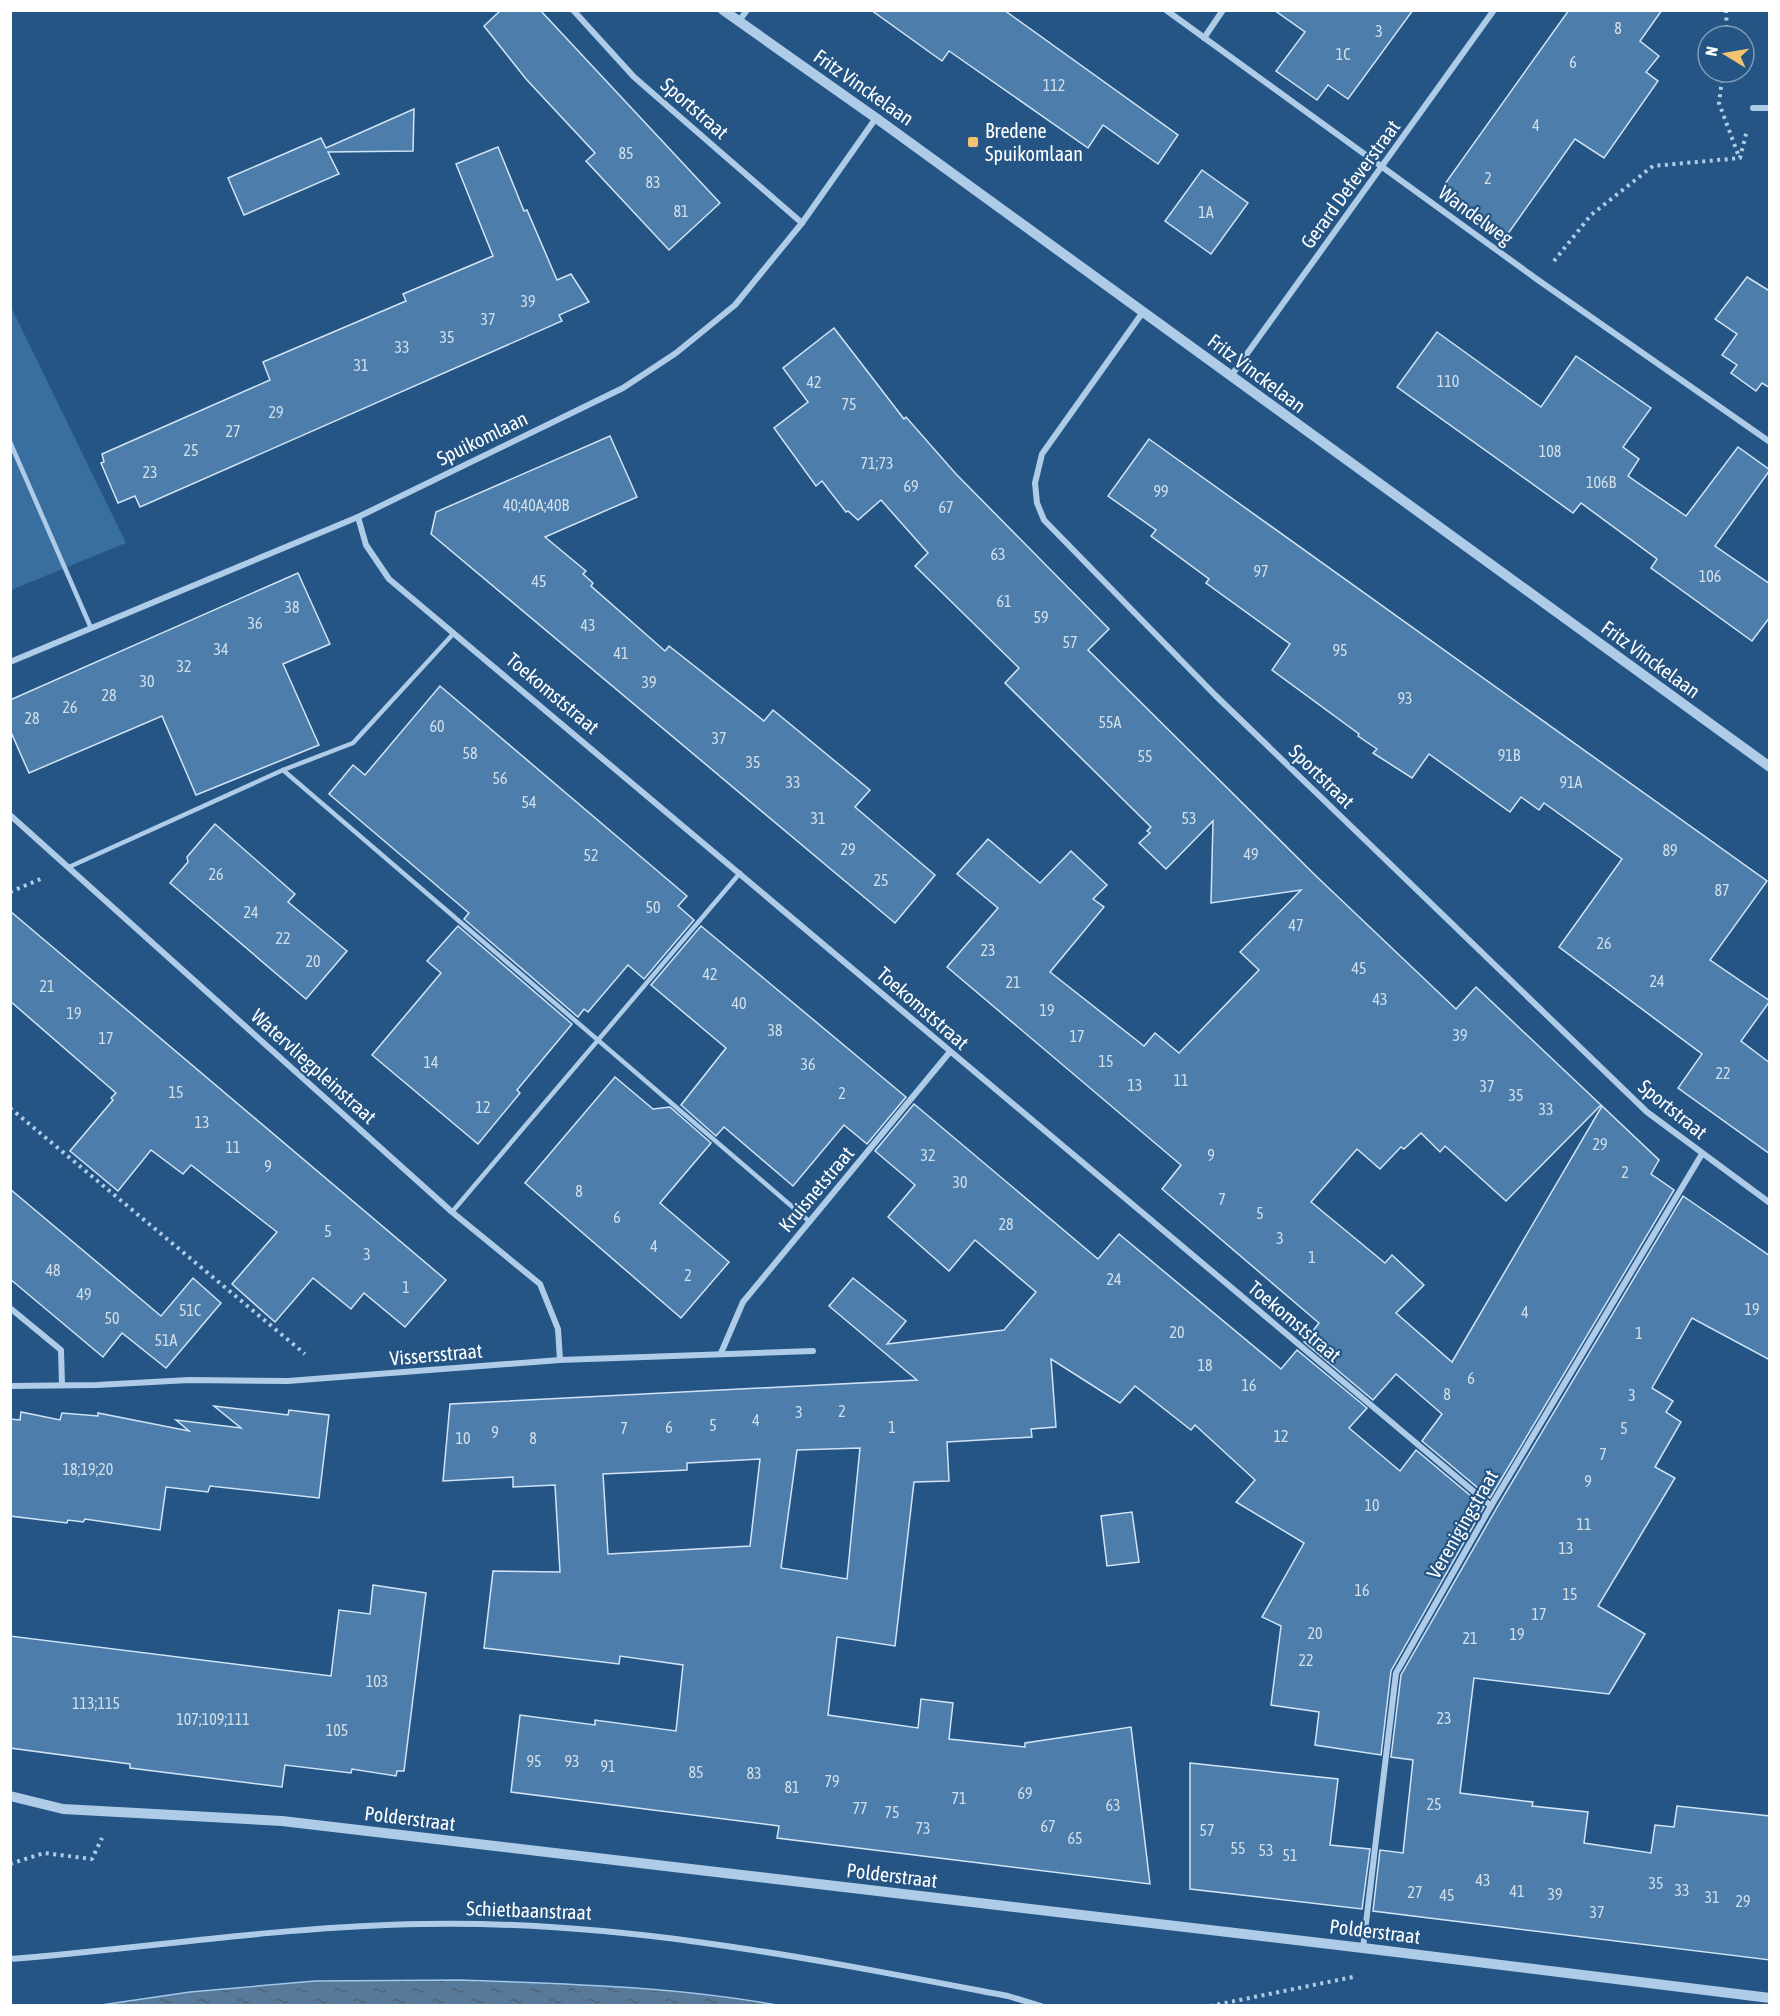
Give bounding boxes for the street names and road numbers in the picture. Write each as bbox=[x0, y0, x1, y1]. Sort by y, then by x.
street label: Fritz Vinckelaan bbox=[810, 44, 918, 130]
street label: Sportstraat bbox=[657, 73, 733, 144]
street label: Gerard Defeverstraat bbox=[1296, 115, 1404, 253]
street label: Wandelweg bbox=[1434, 180, 1518, 250]
street label: Fritz Vinckelaan bbox=[1204, 329, 1310, 417]
street label: Spuikomlaan bbox=[433, 406, 531, 470]
street label: Fritz Vinckelaan bbox=[1597, 615, 1705, 703]
street label: Toekomststraat bbox=[502, 648, 604, 739]
street label: Sportstraat bbox=[1285, 739, 1359, 813]
street label: Toekomststraat bbox=[873, 962, 974, 1054]
street label: Watervliegpleinstraat bbox=[247, 1004, 381, 1128]
street label: Sportstraat bbox=[1634, 1074, 1712, 1144]
street label: Kruisnetstraat bbox=[774, 1142, 858, 1236]
street label: Toekomststraat bbox=[1244, 1276, 1346, 1367]
street label: Vissersstraat bbox=[389, 1338, 484, 1370]
street label: Verenigingstraat bbox=[1422, 1465, 1503, 1582]
street label: Polderstraat bbox=[363, 1801, 457, 1835]
street label: Polderstraat bbox=[845, 1858, 939, 1892]
street label: Schietbaanstraat bbox=[466, 1896, 592, 1924]
street label: Polderstraat bbox=[1328, 1914, 1422, 1948]

